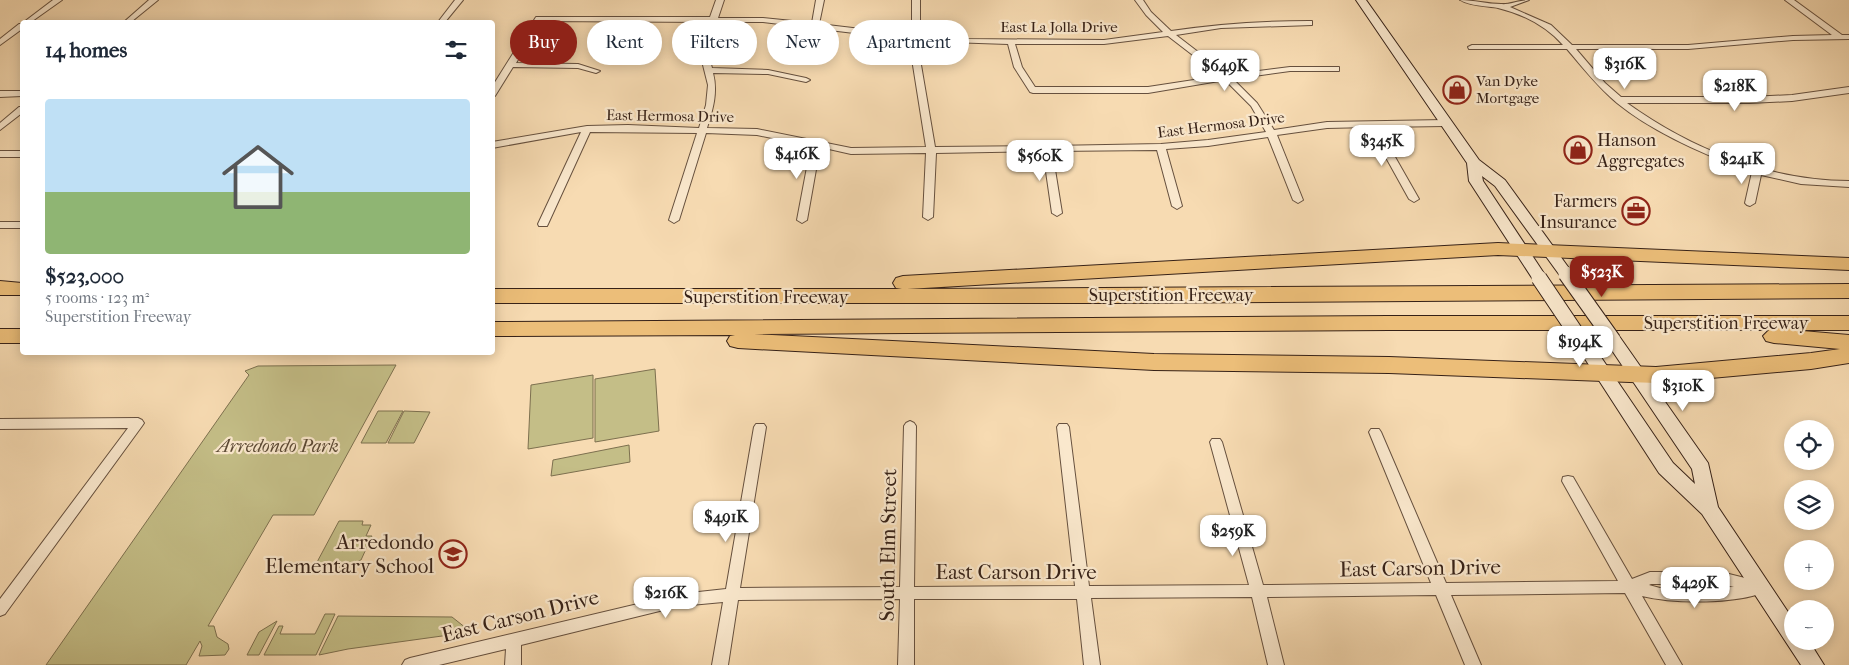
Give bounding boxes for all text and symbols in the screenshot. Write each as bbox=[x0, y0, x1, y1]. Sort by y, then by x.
street label: East La Jolla Drive bbox=[1000, 18, 1118, 36]
chip: Buy bbox=[510, 20, 577, 65]
chip: Rent bbox=[587, 20, 662, 65]
chip: Filters bbox=[672, 20, 757, 65]
chip: New bbox=[767, 20, 839, 65]
chip: Apartment bbox=[849, 20, 969, 65]
icon: filters bbox=[442, 36, 470, 64]
text: 14 homes bbox=[45, 38, 127, 62]
pin: $316K bbox=[1590, 48, 1660, 90]
pin: $649K bbox=[1190, 49, 1260, 92]
text: $316K bbox=[1604, 54, 1646, 73]
text: $649K bbox=[1202, 56, 1248, 75]
pin: $218K bbox=[1700, 70, 1770, 112]
place label: Van Dyke Mortgage bbox=[1475, 72, 1540, 107]
shop icon: Van Dyke Mortgage bbox=[1442, 75, 1472, 105]
text: $218K bbox=[1714, 76, 1756, 95]
street label: East Hermosa Drive bbox=[606, 106, 735, 126]
street label: East Hermosa Drive bbox=[1156, 108, 1286, 142]
pin: $345K bbox=[1347, 124, 1417, 167]
place label: Hanson Aggregates bbox=[1596, 130, 1685, 172]
text: $345K bbox=[1361, 131, 1403, 150]
icon: home bbox=[213, 132, 303, 222]
shop icon: Hanson Aggregates bbox=[1563, 135, 1593, 165]
pin: $416K bbox=[762, 138, 832, 180]
pin: $560K bbox=[1005, 140, 1075, 182]
pin: $241K bbox=[1707, 142, 1777, 185]
text: $416K bbox=[775, 144, 819, 163]
text: $560K bbox=[1018, 146, 1062, 165]
text: $241K bbox=[1720, 149, 1764, 168]
place label: Farmers Insurance bbox=[1540, 191, 1617, 233]
office icon: Farmers Insurance bbox=[1621, 196, 1651, 226]
pin: $523K bbox=[1567, 256, 1637, 298]
text: $523K bbox=[1581, 262, 1623, 281]
text: $523,000 bbox=[45, 264, 124, 288]
street label: Superstition Freeway bbox=[1089, 285, 1255, 306]
street label: Superstition Freeway bbox=[684, 287, 850, 308]
text: 5 rooms · 123 m² bbox=[45, 288, 149, 307]
text: Superstition Freeway bbox=[45, 307, 191, 326]
street label: Superstition Freeway bbox=[1644, 313, 1810, 334]
pin: $194K bbox=[1545, 326, 1615, 368]
text: $194K bbox=[1558, 332, 1602, 351]
pin: $310K bbox=[1648, 370, 1718, 412]
text: $310K bbox=[1662, 376, 1704, 395]
map controls bbox=[1784, 420, 1834, 650]
button: locate bbox=[1784, 420, 1834, 470]
park label: Arredondo Park bbox=[215, 436, 339, 457]
street label: South Elm Street bbox=[875, 468, 901, 622]
button: layers bbox=[1784, 480, 1834, 530]
pin: $491K bbox=[691, 500, 761, 543]
text: $491K bbox=[704, 507, 748, 526]
pin: $259K bbox=[1198, 514, 1268, 557]
text: $259K bbox=[1211, 521, 1255, 540]
place label: Arredondo Elementary School bbox=[265, 530, 434, 578]
school or university icon: Arredondo Elementary School bbox=[438, 539, 468, 569]
button: + bbox=[1784, 540, 1834, 590]
street label: East Carson Drive bbox=[1339, 555, 1501, 581]
street label: East Carson Drive bbox=[935, 560, 1097, 584]
pin: $429K bbox=[1660, 566, 1730, 609]
text: $429K bbox=[1672, 573, 1718, 592]
pin: $216K bbox=[631, 576, 701, 619]
text: $216K bbox=[645, 583, 687, 602]
street label: East Carson Drive bbox=[439, 585, 601, 647]
button: − bbox=[1784, 600, 1834, 650]

